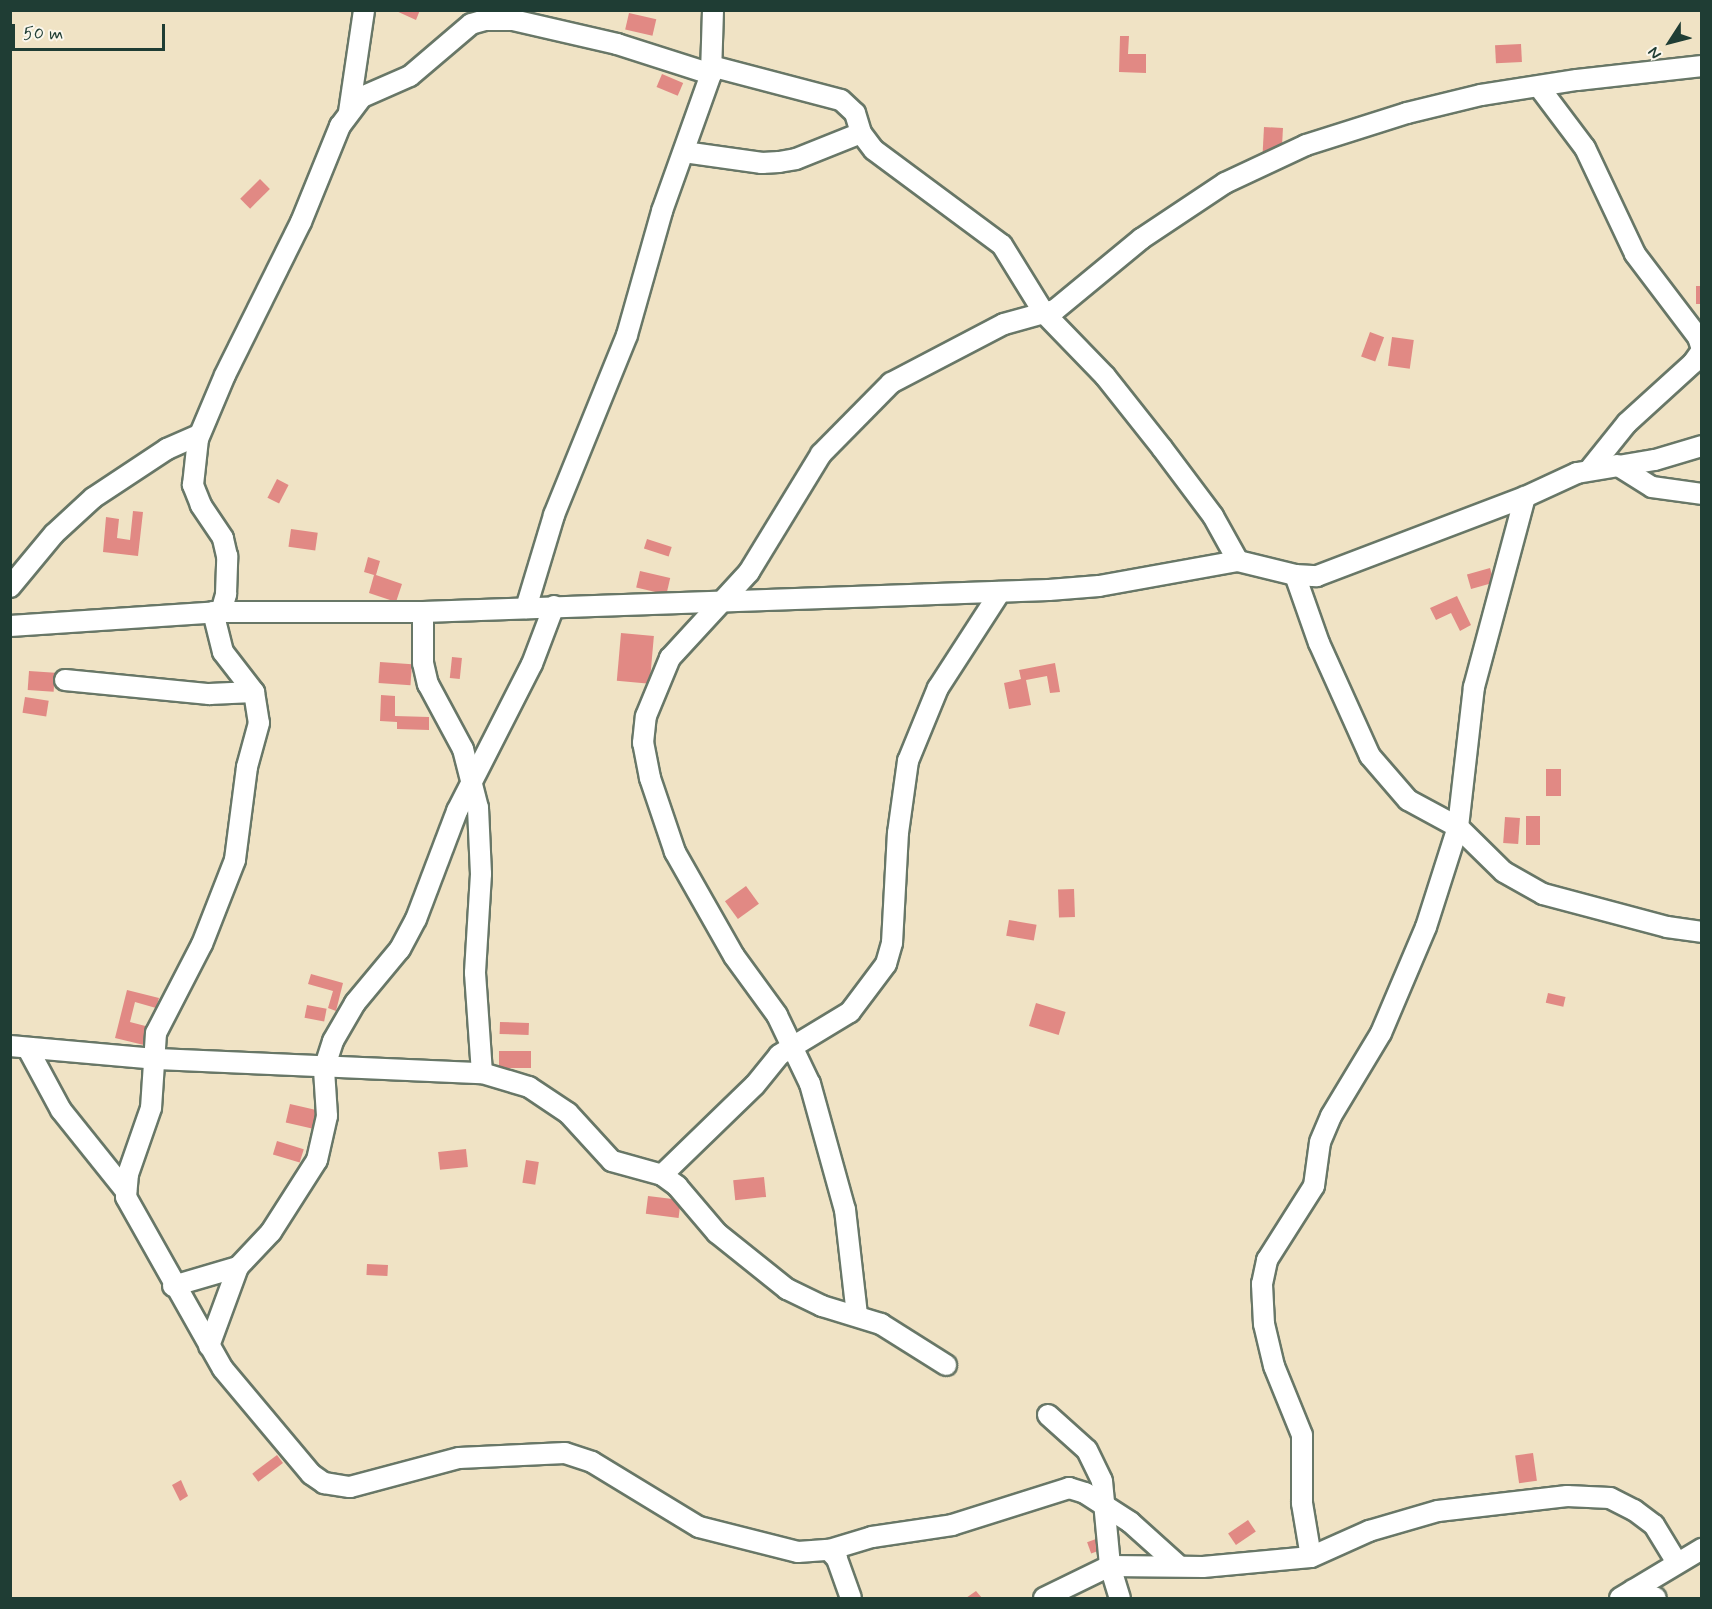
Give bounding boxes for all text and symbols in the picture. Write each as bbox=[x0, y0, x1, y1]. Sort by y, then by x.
scale bar bbox=[15, 12, 168, 50]
north arrow bbox=[1640, 12, 1700, 72]
text: 50 m bbox=[23, 22, 63, 46]
text: N bbox=[1643, 42, 1667, 63]

